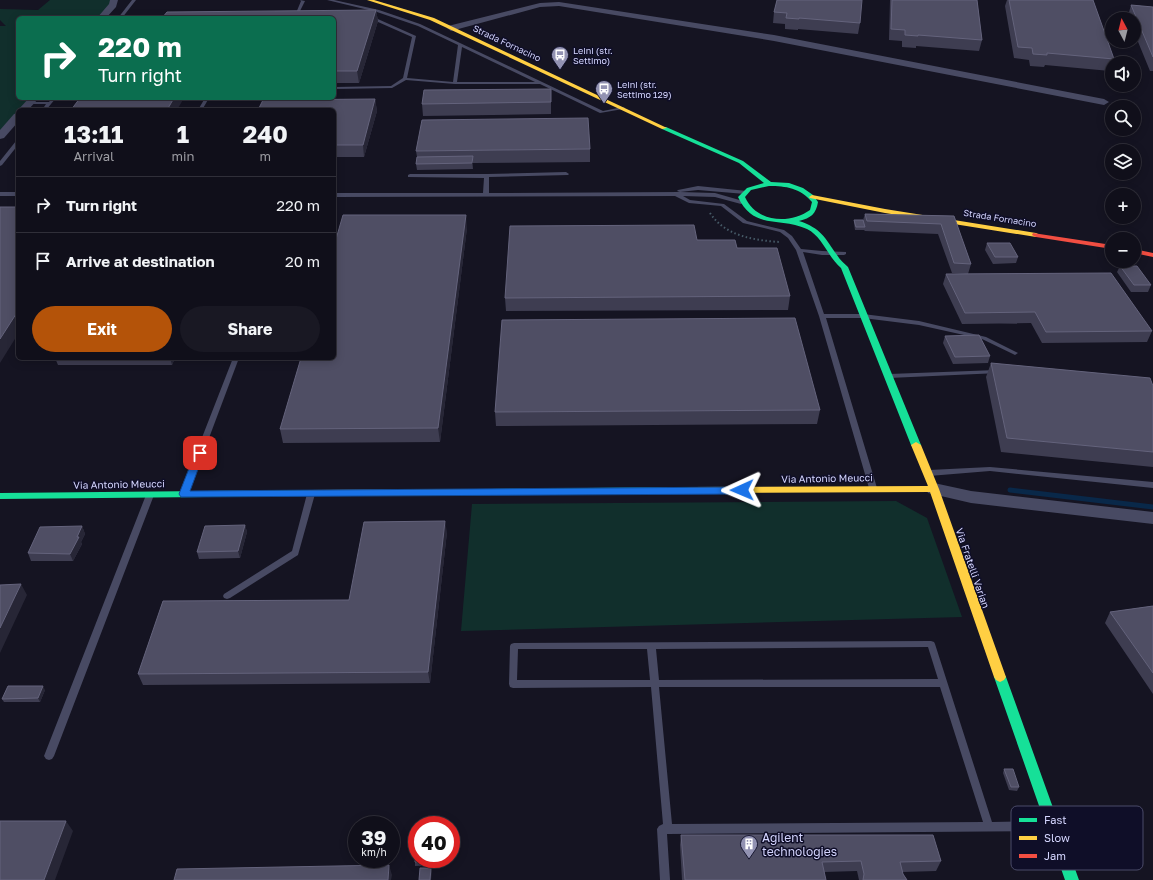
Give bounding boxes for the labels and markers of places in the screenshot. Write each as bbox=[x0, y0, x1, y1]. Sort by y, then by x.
bus stop icon: Leini (str. Settimo) bbox=[550, 45, 570, 70]
place label: Leini (str. Settimo) bbox=[573, 45, 613, 66]
bus stop icon: Leini (str. Settimo 129) bbox=[594, 79, 614, 104]
place label: Leini (str. Settimo 129) bbox=[617, 79, 672, 100]
pin bbox=[183, 436, 217, 470]
place label: Agilent technologies bbox=[762, 830, 837, 859]
building icon: Agilent technologies bbox=[739, 834, 759, 859]

